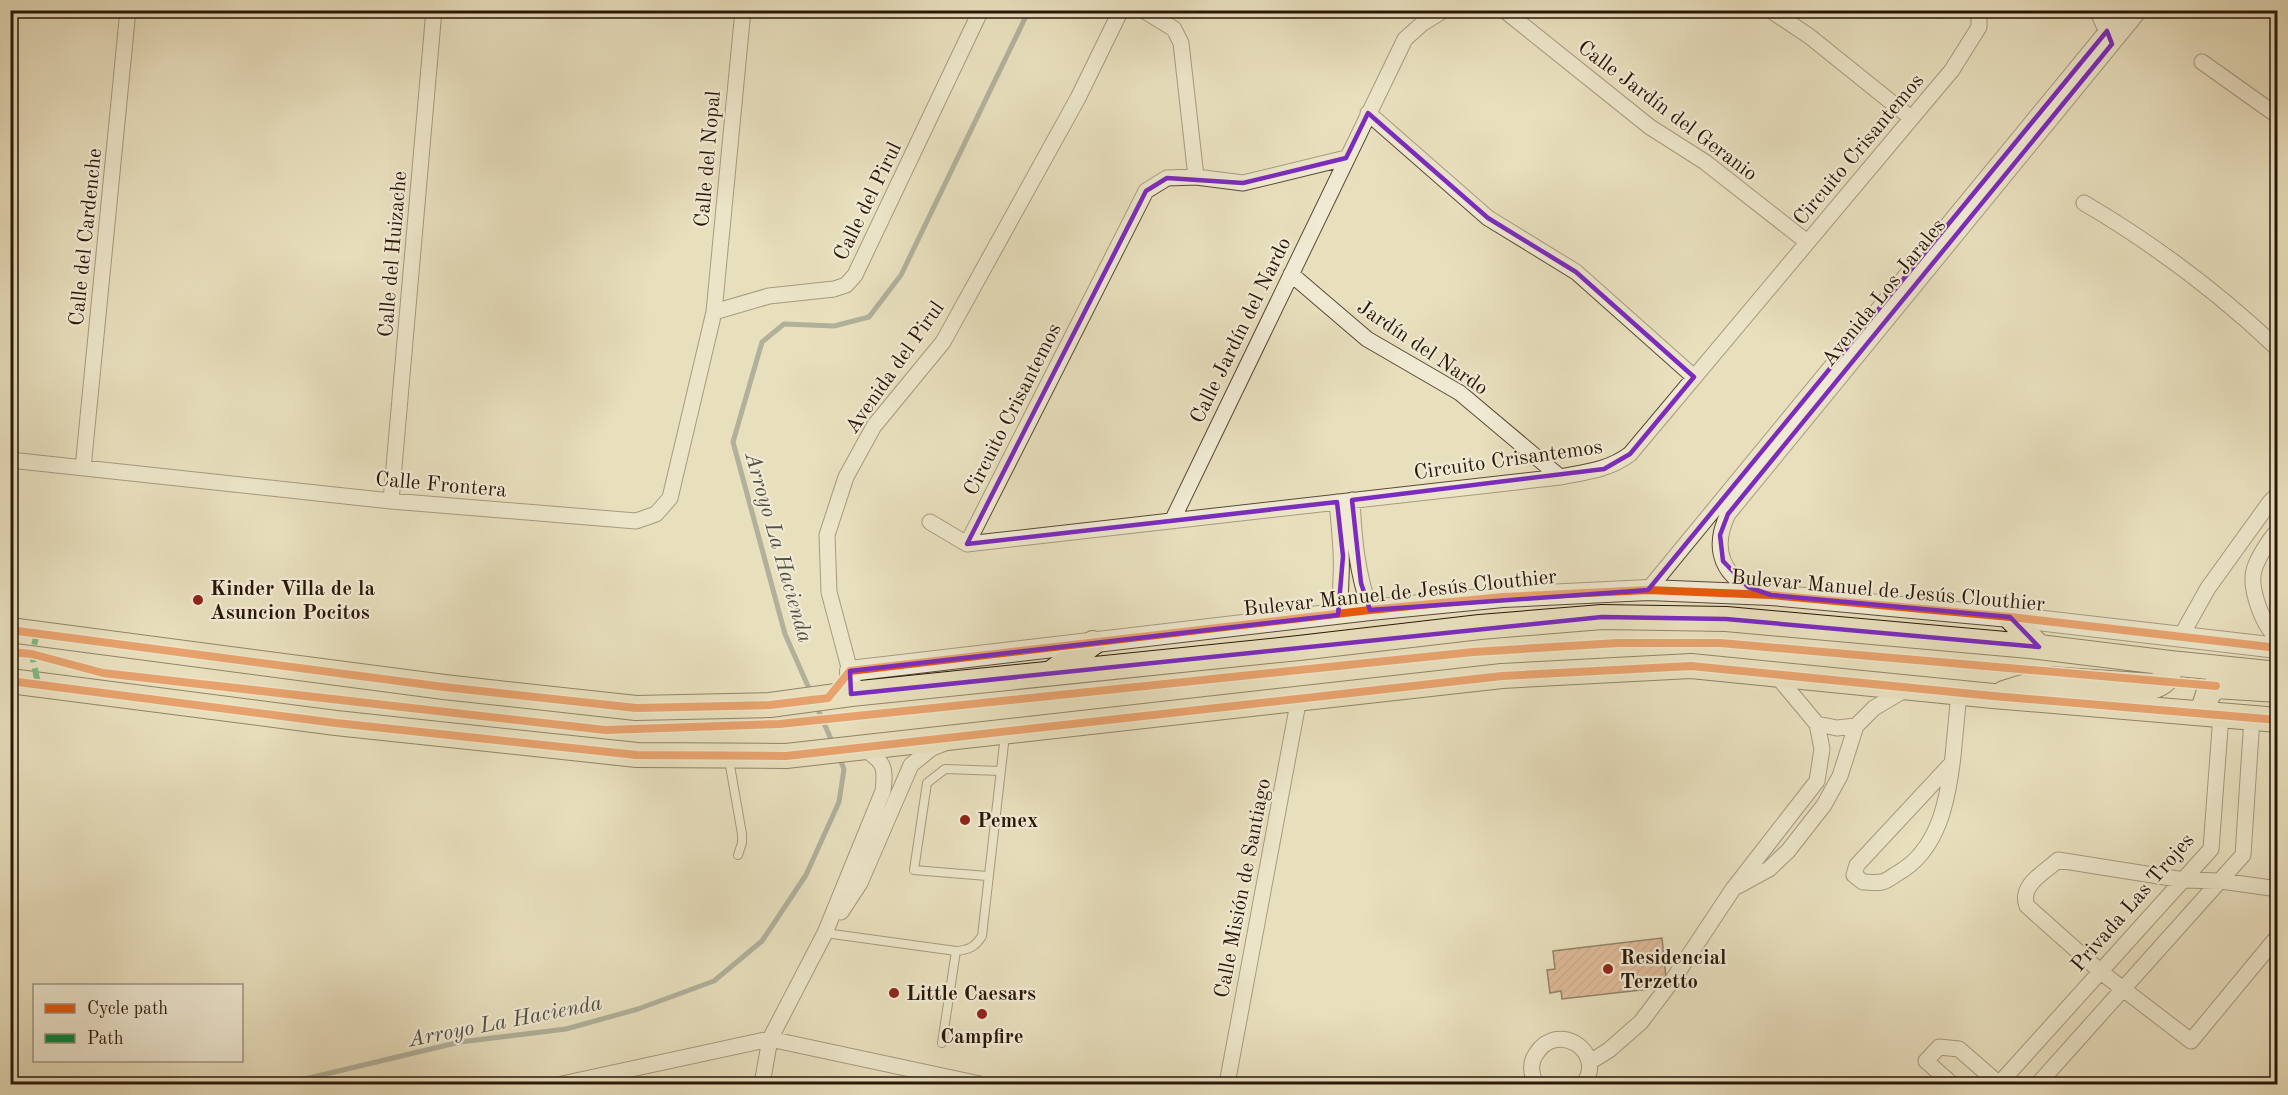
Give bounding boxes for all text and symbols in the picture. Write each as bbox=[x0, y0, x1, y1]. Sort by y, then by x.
street label: Calle Jardín del Geranio bbox=[1573, 37, 1761, 185]
street label: Circuito Crisantemos bbox=[1790, 70, 1928, 230]
street label: Calle del Nopal bbox=[692, 90, 725, 228]
street label: Calle del Pirul bbox=[831, 139, 906, 264]
street label: Calle del Cardenche bbox=[67, 147, 106, 327]
street label: Calle del Huizache bbox=[376, 170, 411, 338]
street label: Avenida Los Jarales bbox=[1818, 215, 1950, 371]
street label: Calle Jardín del Nardo bbox=[1187, 234, 1296, 427]
street label: Jardín del Nardo bbox=[1353, 297, 1491, 400]
street label: Avenida del Pirul bbox=[842, 298, 949, 438]
street label: Circuito Crisantemos bbox=[961, 320, 1066, 499]
street label: Circuito Crisantemos bbox=[1412, 437, 1604, 484]
water label: Arroyo La Hacienda bbox=[740, 449, 816, 645]
street label: Calle Frontera bbox=[374, 469, 507, 502]
street label: Bulevar Manuel de Jesús Clouthier bbox=[1242, 567, 1558, 620]
street label: Bulevar Manuel de Jesús Clouthier bbox=[1730, 567, 2046, 616]
place label: Kinder Villa de la Asuncion Pocitos bbox=[210, 579, 375, 624]
marker: Kinder Villa de la Asuncion Pocitos bbox=[191, 593, 205, 607]
street label: Calle Misión de Santiago bbox=[1212, 777, 1275, 1000]
place label: Pemex bbox=[977, 811, 1038, 832]
marker: Pemex bbox=[958, 813, 972, 827]
street label: Privada Las Trojes bbox=[2068, 830, 2199, 976]
place label: Residencial Terzetto bbox=[1620, 948, 1727, 993]
marker: Residencial Terzetto bbox=[1601, 962, 1615, 976]
legend bbox=[33, 984, 243, 1062]
place label: Little Caesars bbox=[906, 984, 1036, 1005]
marker: Little Caesars bbox=[887, 986, 901, 1000]
water label: Arroyo La Hacienda bbox=[406, 992, 604, 1052]
text: Cycle path bbox=[87, 1000, 168, 1018]
marker: Campfire bbox=[975, 1007, 989, 1021]
place label: Campfire bbox=[940, 1027, 1024, 1048]
text: Path bbox=[87, 1030, 124, 1048]

